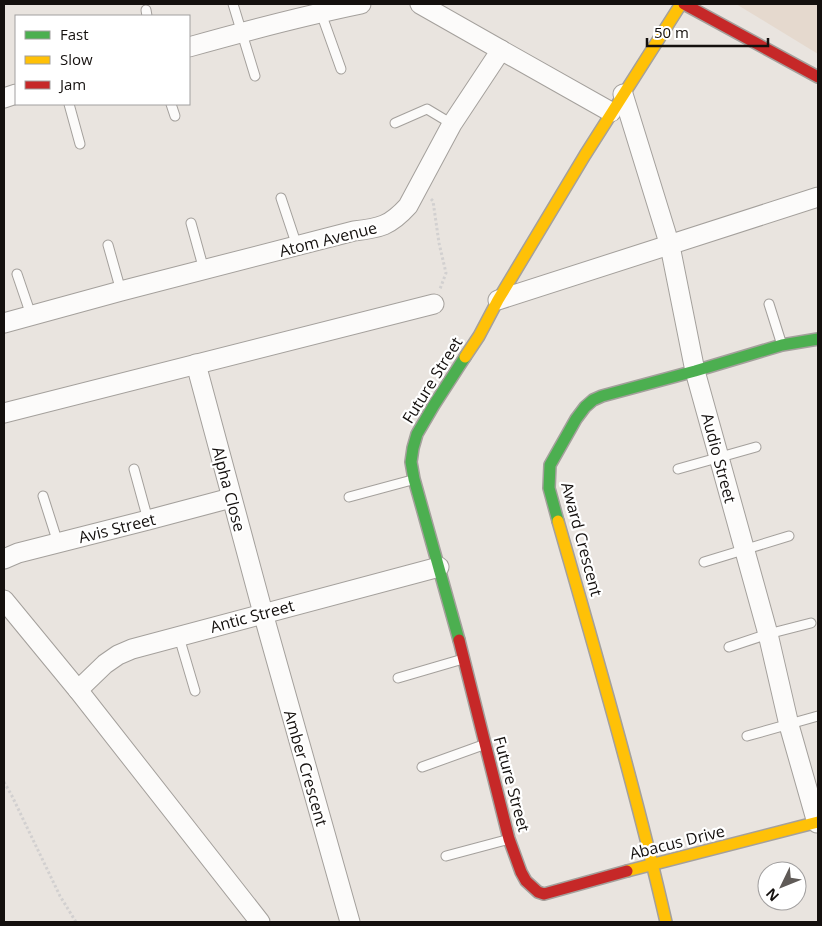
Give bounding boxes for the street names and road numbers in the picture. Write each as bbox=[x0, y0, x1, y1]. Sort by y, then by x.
street label: Atom Avenue bbox=[277, 216, 379, 262]
street label: Future Street bbox=[397, 332, 467, 427]
street label: Audio Street bbox=[696, 411, 742, 506]
street label: Alpha Close bbox=[207, 444, 251, 534]
street label: Award Crescent bbox=[556, 480, 608, 599]
street label: Avis Street bbox=[76, 508, 158, 548]
street label: Antic Street bbox=[208, 594, 297, 638]
street label: Amber Crescent bbox=[279, 707, 333, 829]
street label: Future Street bbox=[489, 734, 535, 834]
street label: Abacus Drive bbox=[627, 820, 727, 864]

